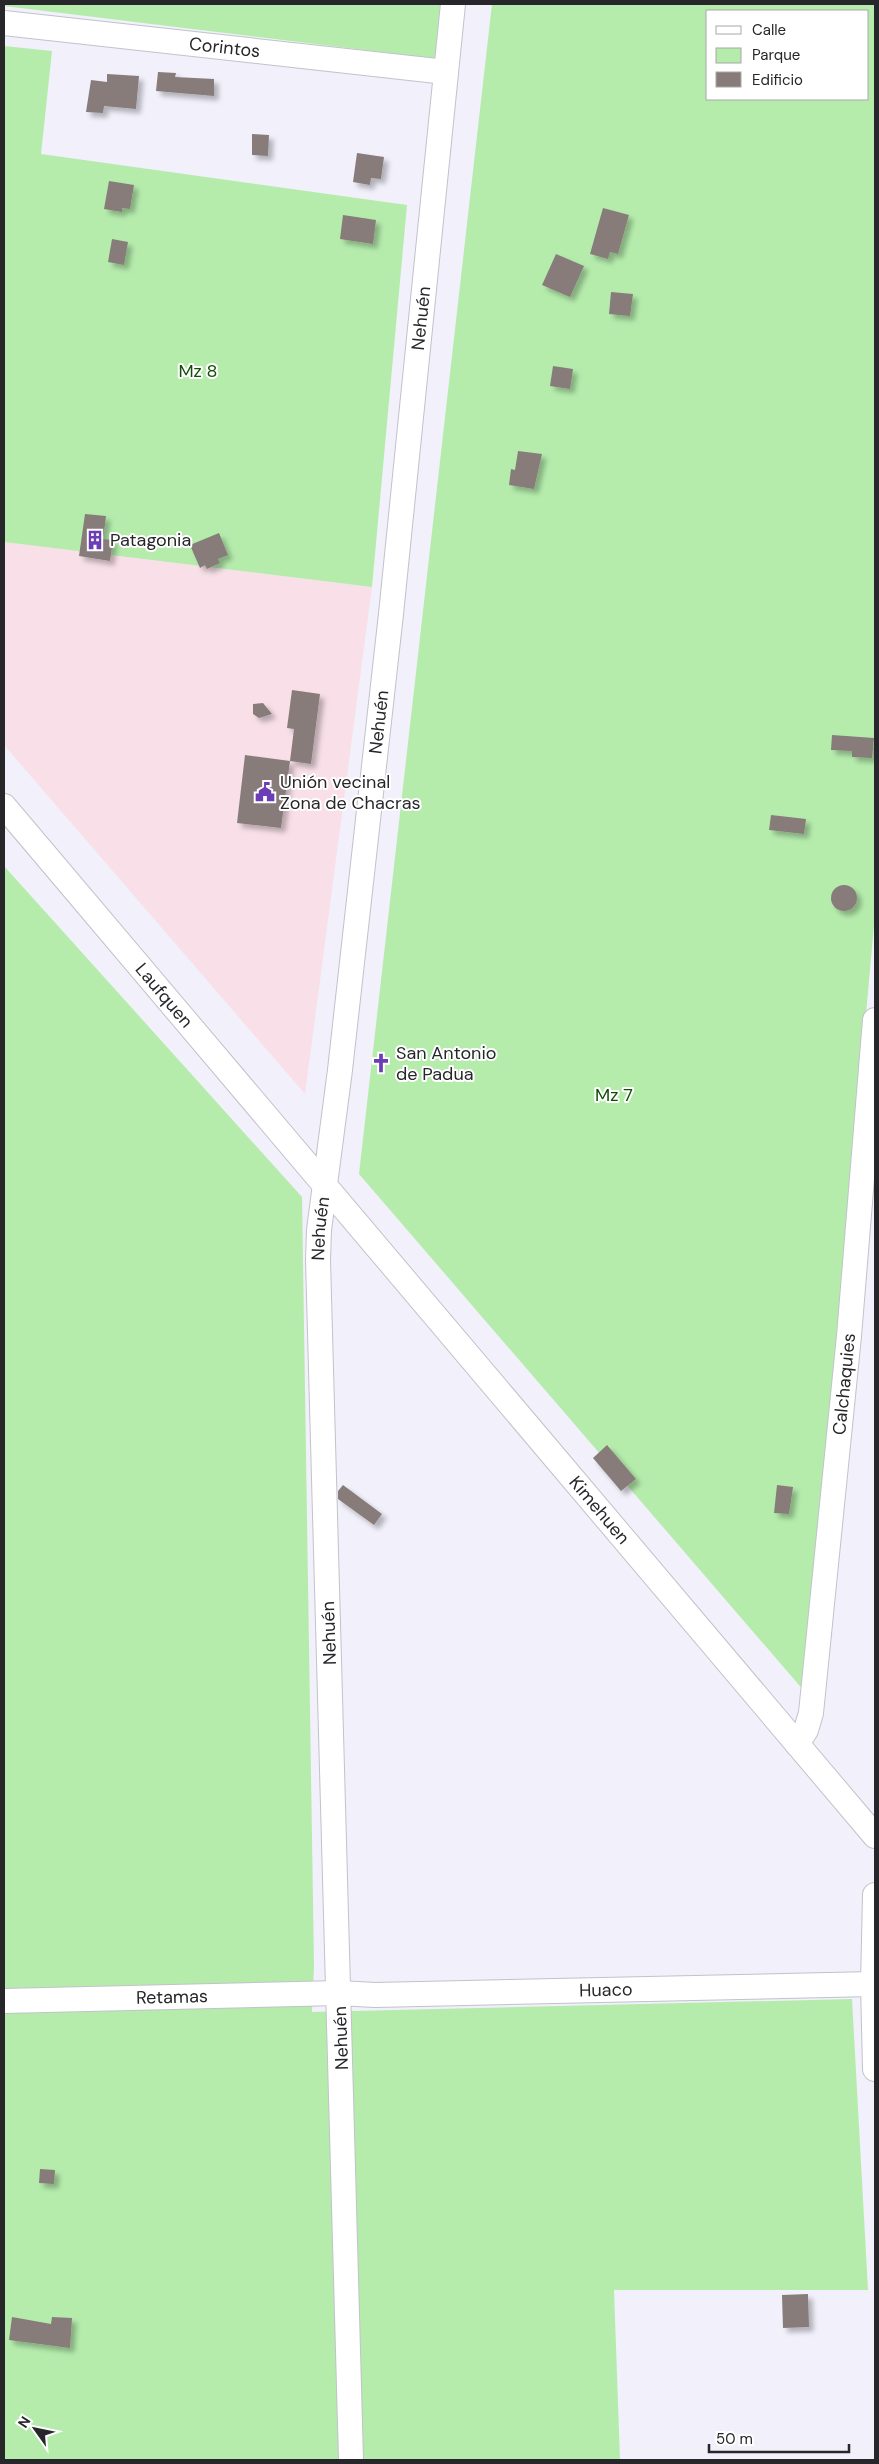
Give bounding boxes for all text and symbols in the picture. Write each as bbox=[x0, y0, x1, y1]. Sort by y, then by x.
legend bbox=[706, 10, 869, 100]
text: Calle bbox=[752, 20, 786, 40]
street label: Corintos bbox=[188, 32, 261, 63]
text: Parque bbox=[752, 45, 800, 65]
text: Edificio bbox=[752, 70, 803, 90]
street label: Nehuén bbox=[406, 285, 436, 351]
park label: Mz 8 bbox=[178, 359, 218, 383]
place label: Patagonia bbox=[110, 528, 191, 552]
building icon: Patagonia bbox=[84, 529, 106, 551]
street label: Nehuén bbox=[363, 689, 394, 755]
place label: Unión vecinal Zona de Chacras bbox=[280, 770, 420, 815]
public building icon: Unión vecinal Zona de Chacras bbox=[254, 781, 276, 803]
street label: Laufquen bbox=[130, 958, 198, 1033]
place label: San Antonio de Padua bbox=[396, 1041, 496, 1086]
church icon: San Antonio de Padua bbox=[370, 1052, 392, 1074]
park label: Mz 7 bbox=[595, 1083, 633, 1107]
street label: Nehuén bbox=[306, 1195, 335, 1261]
street label: Calchaquies bbox=[827, 1332, 861, 1436]
street label: Kimehuen bbox=[564, 1471, 635, 1549]
street label: Nehuén bbox=[316, 1601, 342, 1665]
street label: Huaco bbox=[579, 1977, 633, 2002]
street label: Retamas bbox=[136, 1984, 208, 2010]
street label: Nehuén bbox=[328, 2006, 354, 2070]
north arrow bbox=[10, 2404, 60, 2454]
text: N bbox=[14, 2413, 34, 2431]
scale bar bbox=[709, 2422, 849, 2454]
text: 50 m bbox=[716, 2429, 753, 2449]

